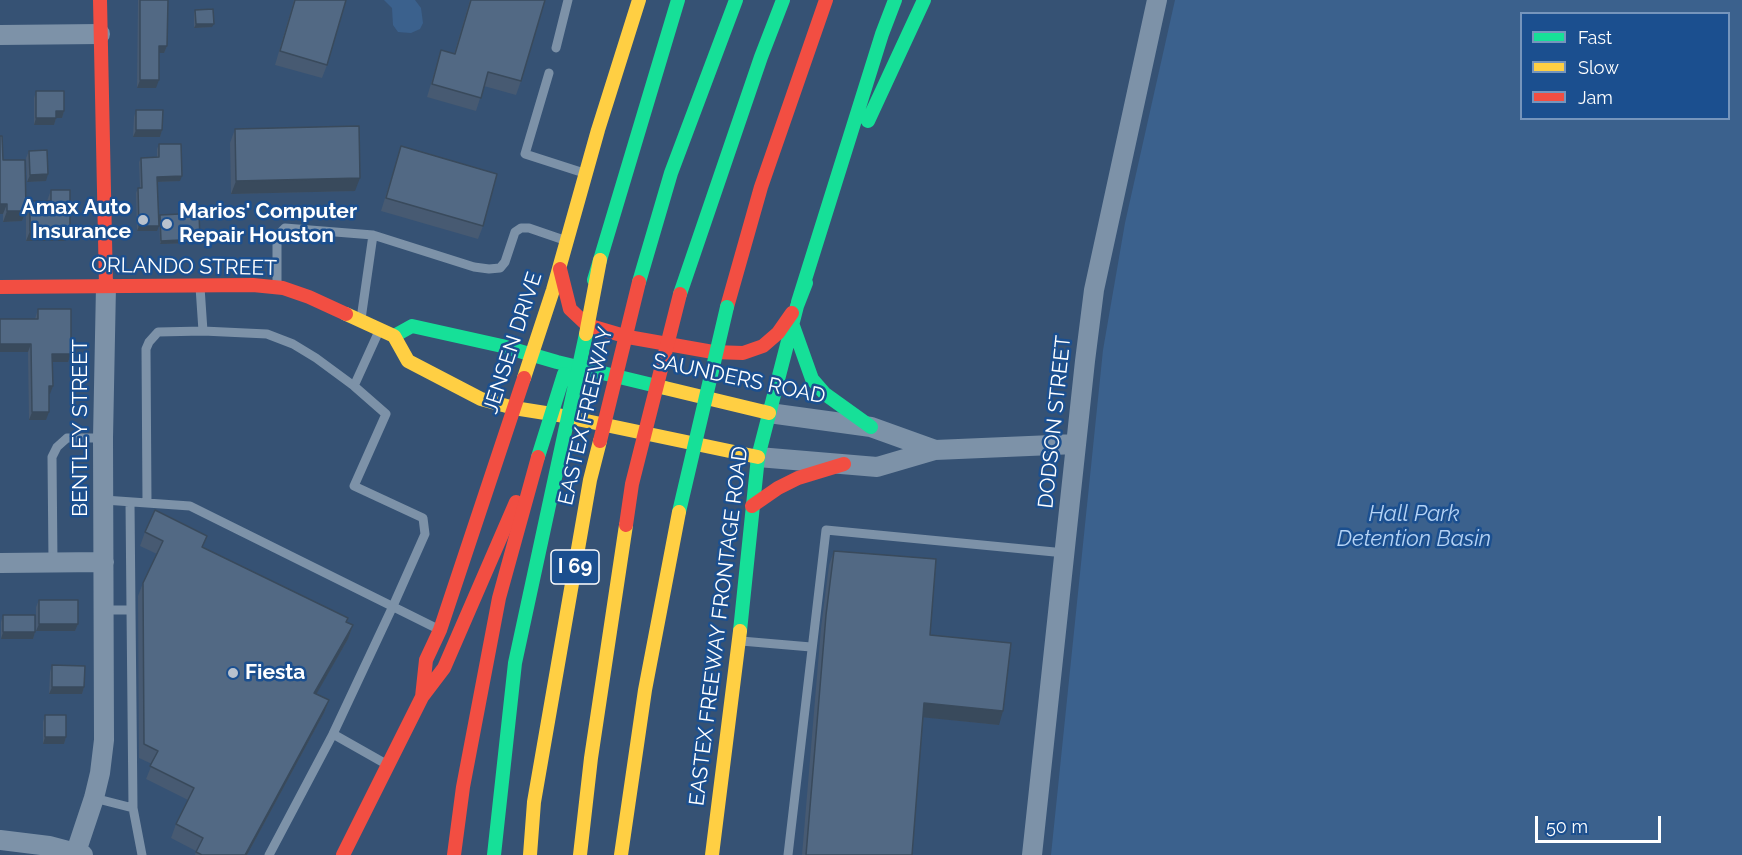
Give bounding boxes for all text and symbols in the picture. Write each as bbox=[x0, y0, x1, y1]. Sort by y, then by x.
legend bbox=[1520, 12, 1730, 120]
text: Fast bbox=[1578, 27, 1612, 48]
text: Slow bbox=[1578, 57, 1619, 78]
text: Jam bbox=[1578, 87, 1613, 108]
place label: Amax Auto Insurance bbox=[22, 195, 131, 245]
place label: Marios' Computer Repair Houston bbox=[179, 199, 357, 249]
marker: Amax Auto Insurance bbox=[136, 213, 150, 227]
marker: Marios' Computer Repair Houston bbox=[160, 217, 174, 231]
street label: ORLANDO STREET bbox=[91, 253, 277, 281]
street label: JENSEN DRIVE bbox=[478, 269, 548, 417]
street label: EASTEX FREEWAY bbox=[553, 324, 619, 508]
street label: DODSON STREET bbox=[1033, 334, 1077, 510]
street label: BENTLEY STREET bbox=[68, 339, 94, 517]
street label: SAUNDERS ROAD bbox=[650, 348, 828, 410]
street label: EASTEX FREEWAY FRONTAGE ROAD bbox=[684, 445, 754, 807]
water label: Hall Park Detention Basin bbox=[1337, 501, 1491, 552]
road number: I 69 bbox=[551, 550, 599, 584]
place label: Fiesta bbox=[245, 660, 305, 686]
marker: Fiesta bbox=[226, 666, 240, 680]
scale bar bbox=[1538, 804, 1664, 842]
text: 50 m bbox=[1546, 816, 1588, 837]

